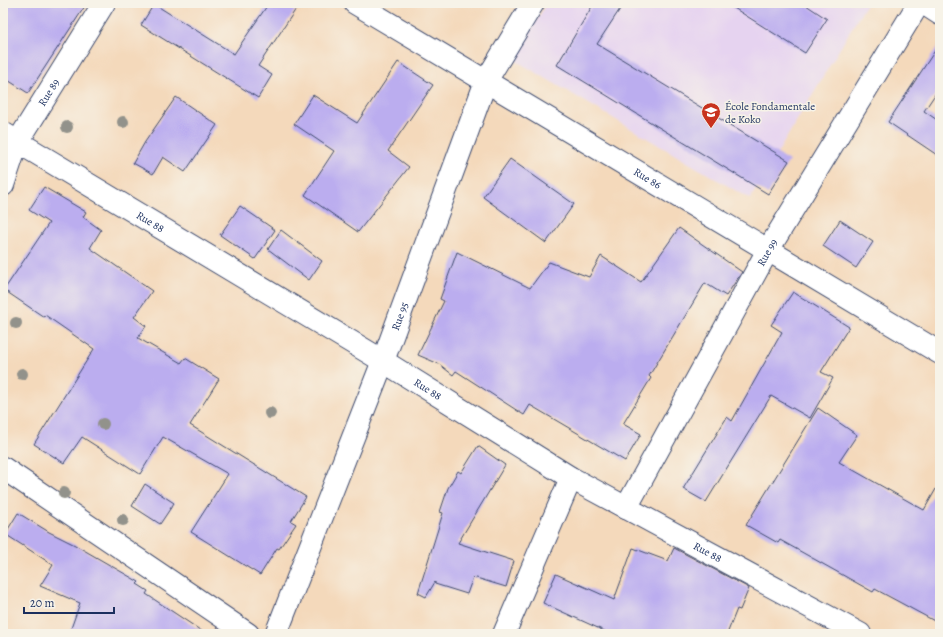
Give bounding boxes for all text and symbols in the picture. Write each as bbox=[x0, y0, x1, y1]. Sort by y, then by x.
street label: Rue 89 bbox=[35, 76, 63, 109]
place label: École Fondamentale de Koko bbox=[725, 99, 815, 127]
school or university icon: École Fondamentale de Koko bbox=[700, 101, 722, 129]
street label: Rue 86 bbox=[631, 164, 664, 193]
street label: Rue 88 bbox=[133, 208, 167, 236]
street label: Rue 99 bbox=[754, 236, 781, 269]
street label: Rue 95 bbox=[388, 300, 412, 333]
street label: Rue 88 bbox=[411, 375, 444, 404]
street label: Rue 88 bbox=[691, 538, 724, 566]
scale bar bbox=[24, 589, 114, 615]
text: 20 m bbox=[30, 595, 54, 611]

